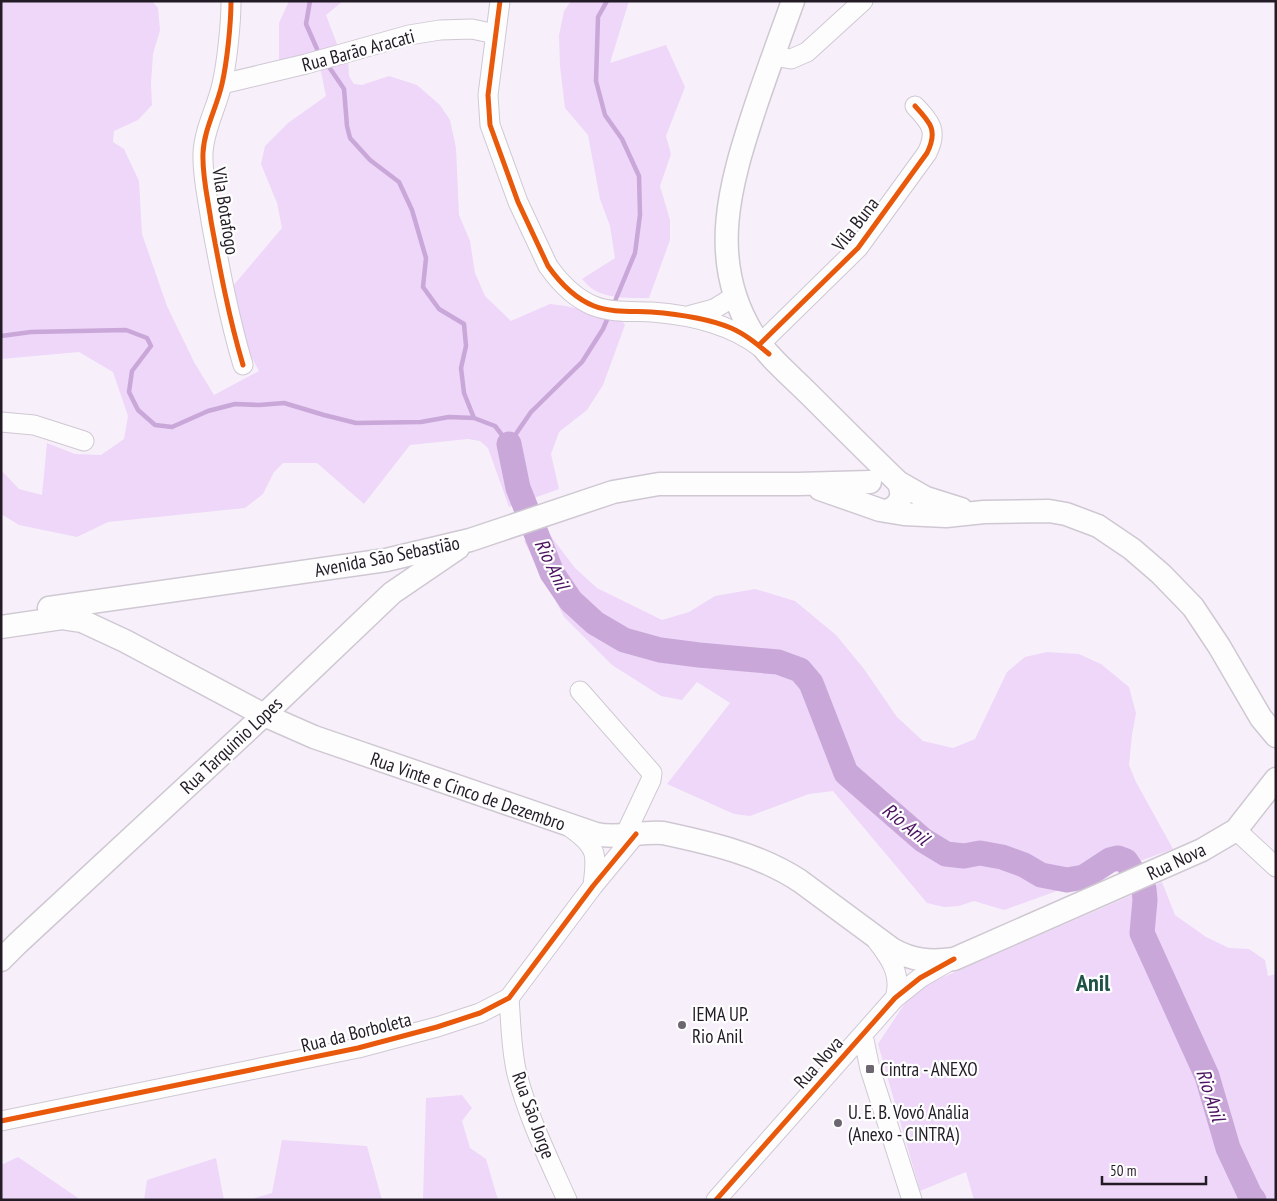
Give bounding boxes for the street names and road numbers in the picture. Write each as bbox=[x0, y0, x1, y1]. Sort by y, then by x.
street label: Rua Barão Aracati bbox=[299, 23, 417, 77]
street label: Vila Botafogo bbox=[207, 165, 245, 256]
street label: Vila Buna bbox=[826, 192, 884, 257]
street label: Avenida São Sebastião bbox=[312, 530, 462, 582]
street label: Rua Tarquinio Lopes bbox=[175, 691, 287, 799]
street label: Rua Vinte e Cinco de Dezembro bbox=[367, 746, 569, 836]
street label: Rua Nova bbox=[1143, 837, 1209, 885]
street label: Rua da Borboleta bbox=[298, 1007, 414, 1057]
street label: Rua Nova bbox=[788, 1031, 848, 1093]
street label: Rua São Jorge bbox=[507, 1068, 561, 1162]

